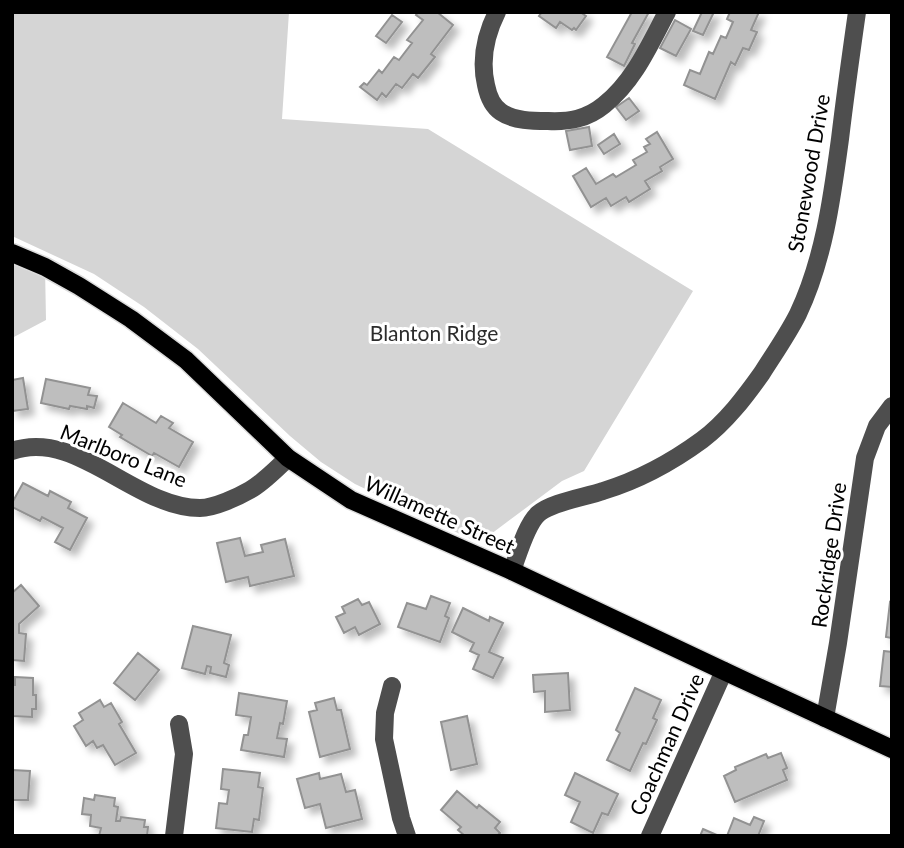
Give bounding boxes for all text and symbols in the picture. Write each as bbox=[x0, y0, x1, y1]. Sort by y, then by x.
street label: Stonewood Drive bbox=[782, 92, 834, 254]
park label: Blanton Ridge bbox=[370, 320, 498, 345]
street label: Marlboro Lane bbox=[57, 418, 191, 492]
street label: Willamette Street bbox=[361, 470, 519, 558]
street label: Rockridge Drive bbox=[805, 481, 851, 629]
street label: Coachman Drive bbox=[624, 669, 708, 819]

